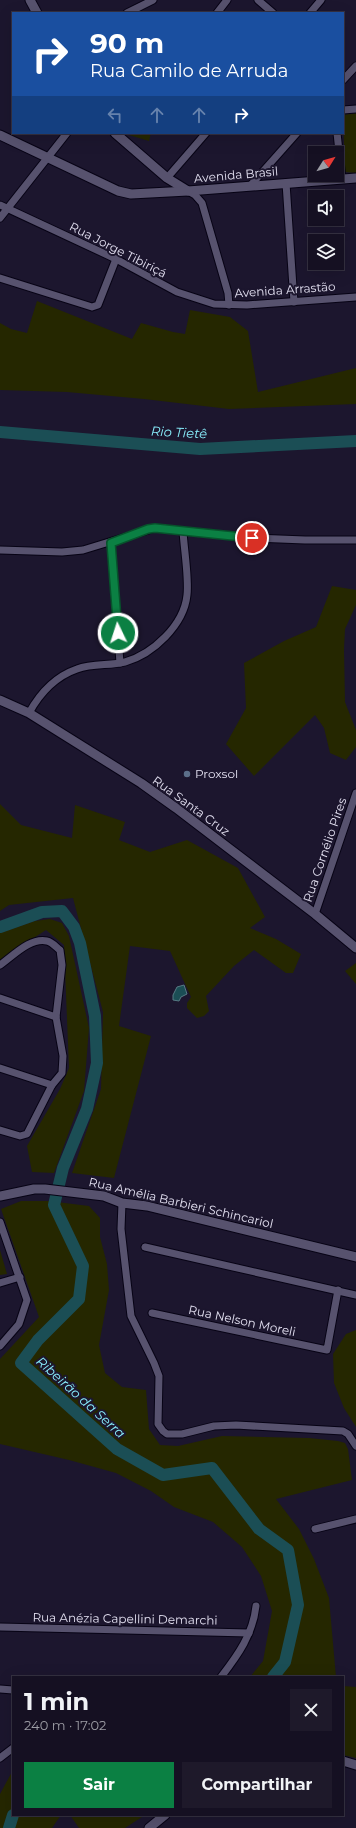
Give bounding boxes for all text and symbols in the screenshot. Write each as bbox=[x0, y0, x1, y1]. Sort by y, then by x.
text: 90 m bbox=[90, 26, 164, 60]
icon: right bbox=[24, 28, 76, 80]
text: Rua Camilo de Arruda bbox=[90, 60, 288, 82]
icon: left bbox=[104, 104, 126, 126]
icon: ahead bbox=[146, 104, 168, 126]
icon: ahead bbox=[188, 104, 210, 126]
icon: right bbox=[230, 104, 252, 126]
north arrow bbox=[308, 146, 344, 182]
map controls bbox=[308, 146, 344, 270]
street label: Avenida Brasil bbox=[193, 163, 279, 186]
button: sound bbox=[308, 190, 344, 226]
street label: Rua Jorge Tibiriçá bbox=[67, 219, 169, 281]
button: layers bbox=[308, 234, 344, 270]
street label: Avenida Arrastão bbox=[234, 278, 336, 301]
water label: Rio Tietê bbox=[151, 423, 208, 441]
pin bbox=[235, 521, 269, 555]
icon: arrive bbox=[241, 527, 263, 549]
position arrow bbox=[97, 612, 139, 654]
place label: Proxsol bbox=[195, 766, 238, 781]
marker: Proxsol bbox=[182, 769, 192, 779]
street label: Rua Santa Cruz bbox=[150, 773, 233, 839]
street label: Rua Cornélio Pires bbox=[300, 795, 349, 904]
street label: Rua Amélia Barbieri Schincariol bbox=[87, 1174, 275, 1231]
street label: Rua Nelson Moreli bbox=[187, 1302, 297, 1339]
water label: Ribeirão da Serra bbox=[33, 1353, 129, 1441]
street label: Rua Anézia Capellini Demarchi bbox=[32, 1609, 218, 1628]
text: 1 min bbox=[24, 1687, 89, 1716]
button: close bbox=[290, 1689, 332, 1731]
text: 240 m · 17:02 bbox=[24, 1717, 106, 1733]
button: Sair bbox=[24, 1762, 174, 1808]
button: Compartilhar bbox=[182, 1762, 332, 1808]

